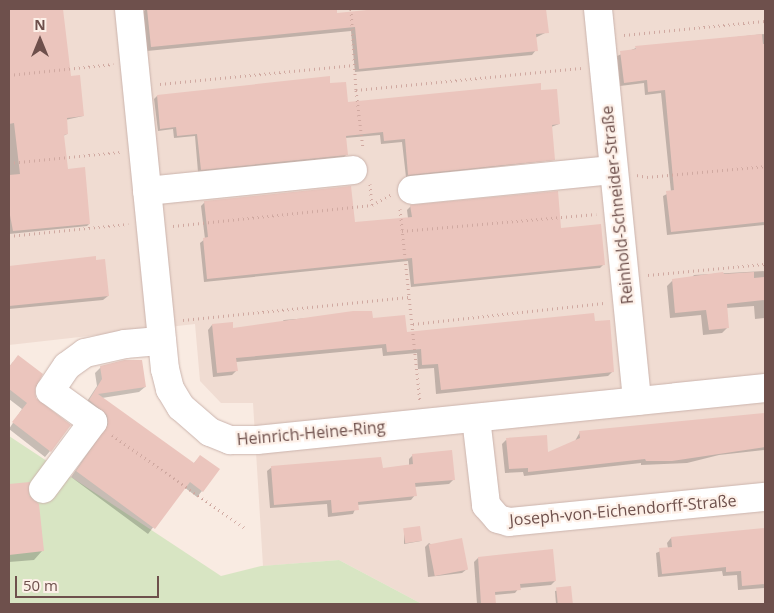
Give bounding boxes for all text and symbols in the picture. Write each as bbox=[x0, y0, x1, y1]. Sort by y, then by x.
north arrow bbox=[15, 15, 65, 65]
text: N bbox=[34, 15, 46, 34]
street label: Reinhold-Schneider-Straße bbox=[597, 105, 637, 305]
street label: Heinrich-Heine-Ring bbox=[236, 417, 386, 449]
street label: Joseph-von-Eichendorff-Straße bbox=[509, 491, 737, 529]
scale bar bbox=[18, 566, 161, 598]
text: 50 m bbox=[23, 575, 58, 595]

